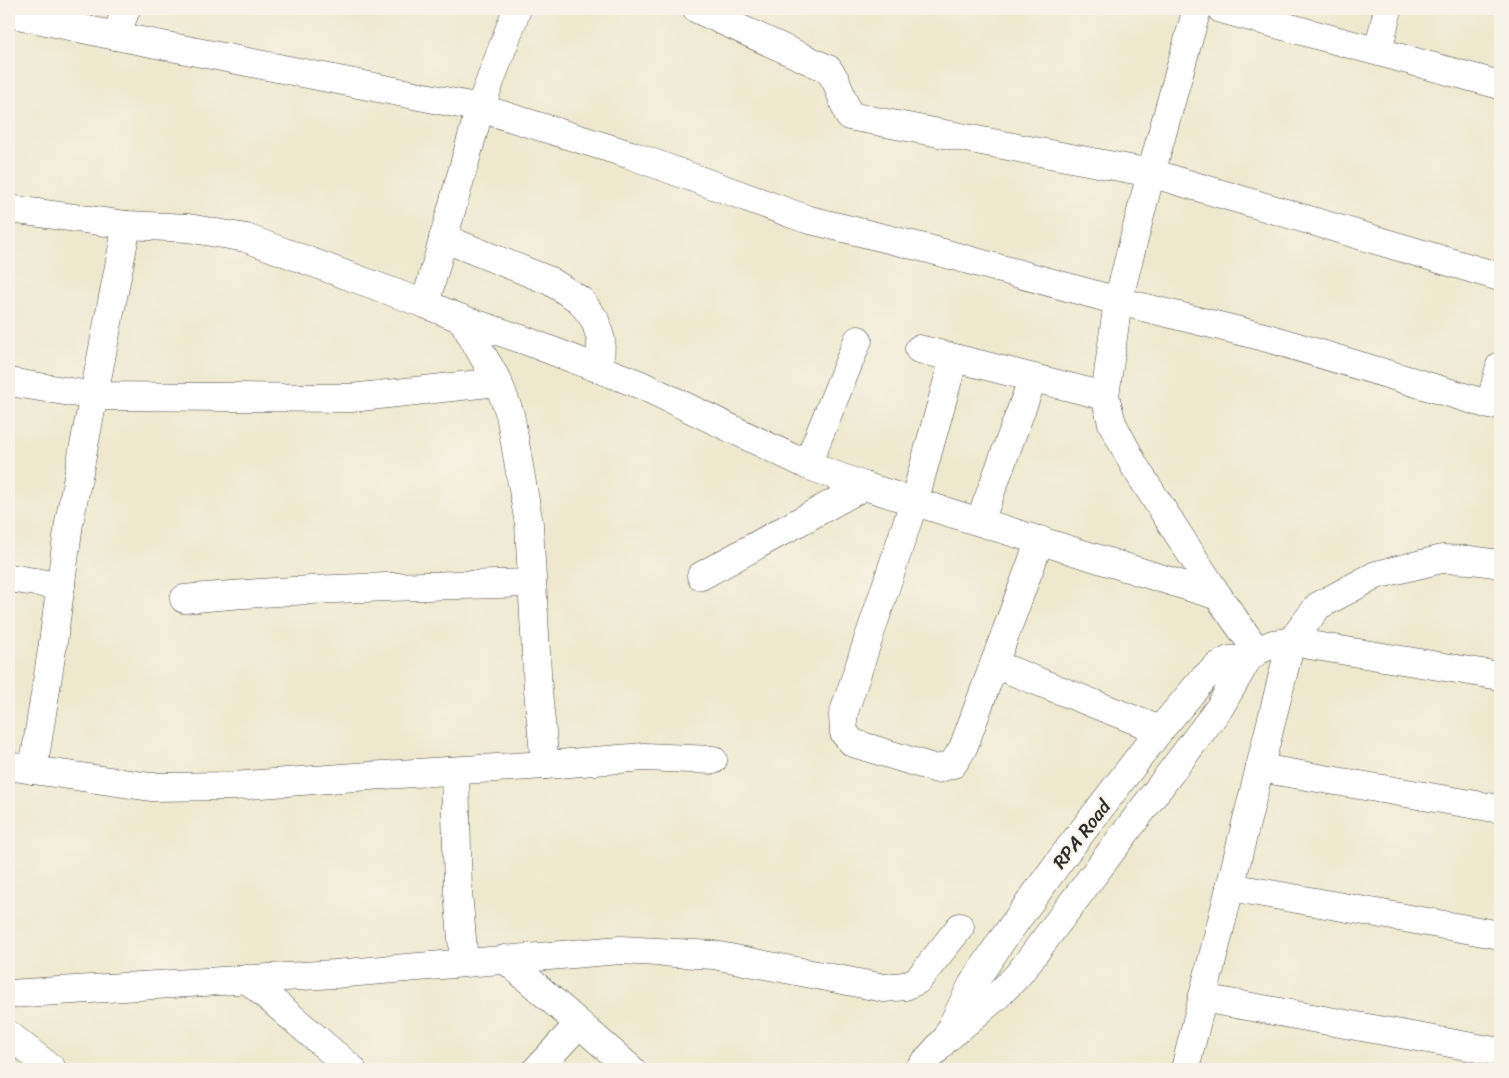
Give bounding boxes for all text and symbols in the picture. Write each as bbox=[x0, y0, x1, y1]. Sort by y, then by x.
street label: RPA Road bbox=[1044, 791, 1120, 876]

